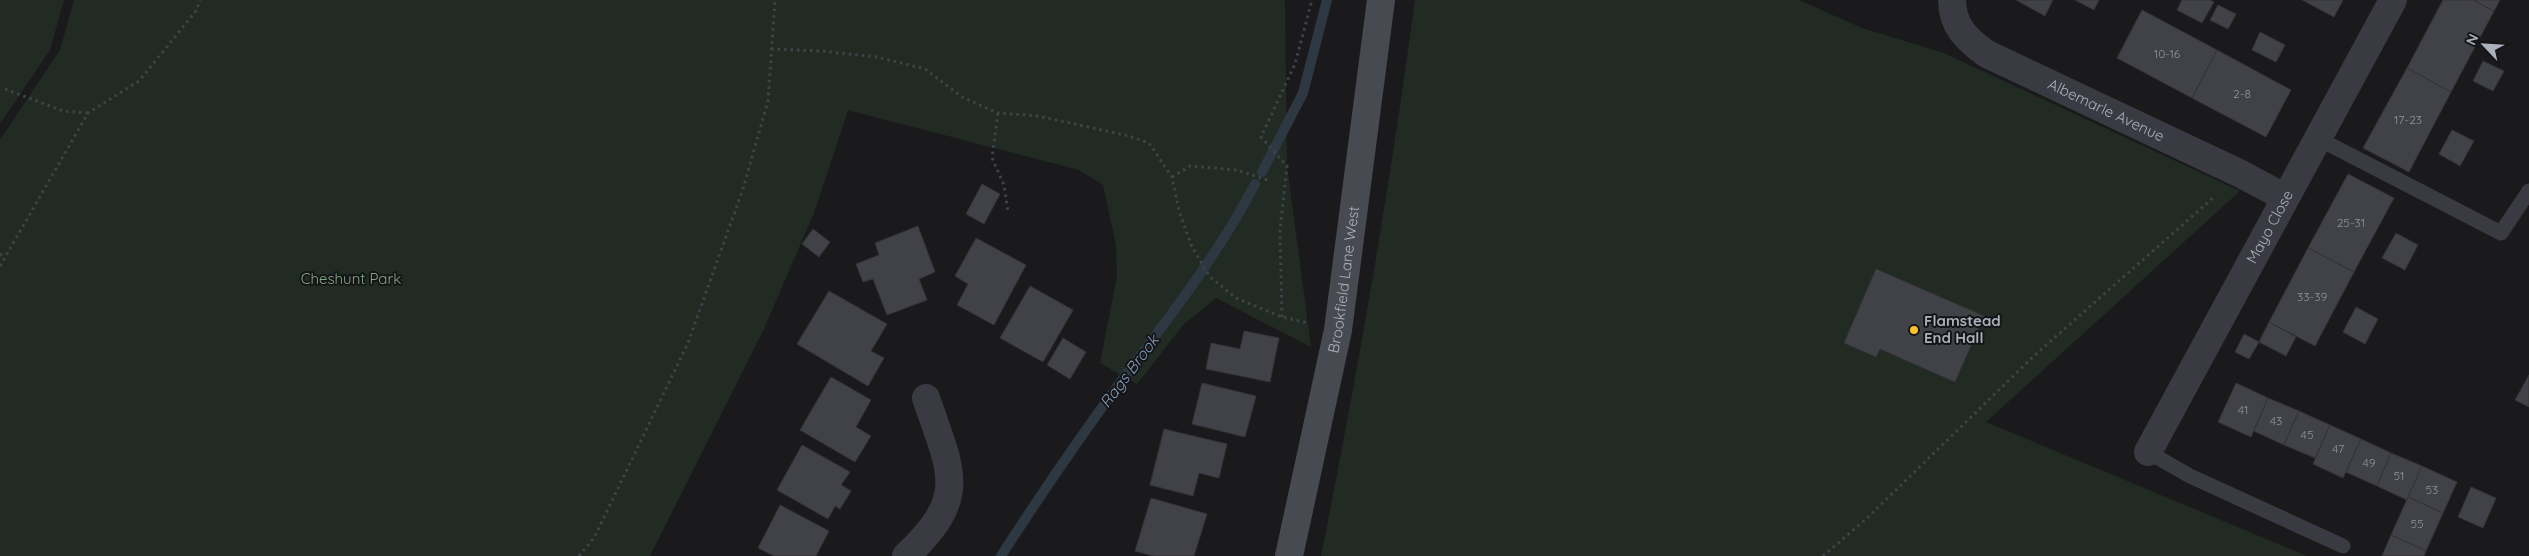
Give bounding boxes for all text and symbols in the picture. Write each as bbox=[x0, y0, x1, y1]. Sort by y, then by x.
north arrow bbox=[2459, 20, 2509, 70]
text: N bbox=[2462, 31, 2483, 48]
house number: 10-16 bbox=[2154, 46, 2181, 61]
street label: Albemarle Avenue bbox=[2045, 74, 2168, 145]
house number: 2-8 bbox=[2233, 86, 2251, 101]
house number: 17-23 bbox=[2394, 112, 2422, 127]
street label: Mayo Close bbox=[2242, 187, 2297, 267]
street label: Brookfield Lane West bbox=[1323, 205, 1363, 355]
house number: 25-31 bbox=[2337, 215, 2365, 230]
park label: Cheshunt Park bbox=[301, 269, 401, 288]
house number: 33-39 bbox=[2297, 289, 2327, 304]
place label: Flamstead End Hall bbox=[1924, 311, 2001, 347]
marker: Flamstead End Hall bbox=[1908, 324, 1920, 336]
water label: Rags Brook bbox=[1095, 329, 1164, 411]
house number: 41 bbox=[2238, 402, 2248, 417]
house number: 43 bbox=[2270, 413, 2282, 428]
house number: 45 bbox=[2301, 427, 2313, 442]
house number: 47 bbox=[2332, 441, 2344, 456]
house number: 49 bbox=[2363, 455, 2376, 470]
house number: 51 bbox=[2394, 468, 2404, 483]
house number: 53 bbox=[2426, 482, 2438, 497]
house number: 55 bbox=[2410, 516, 2424, 531]

